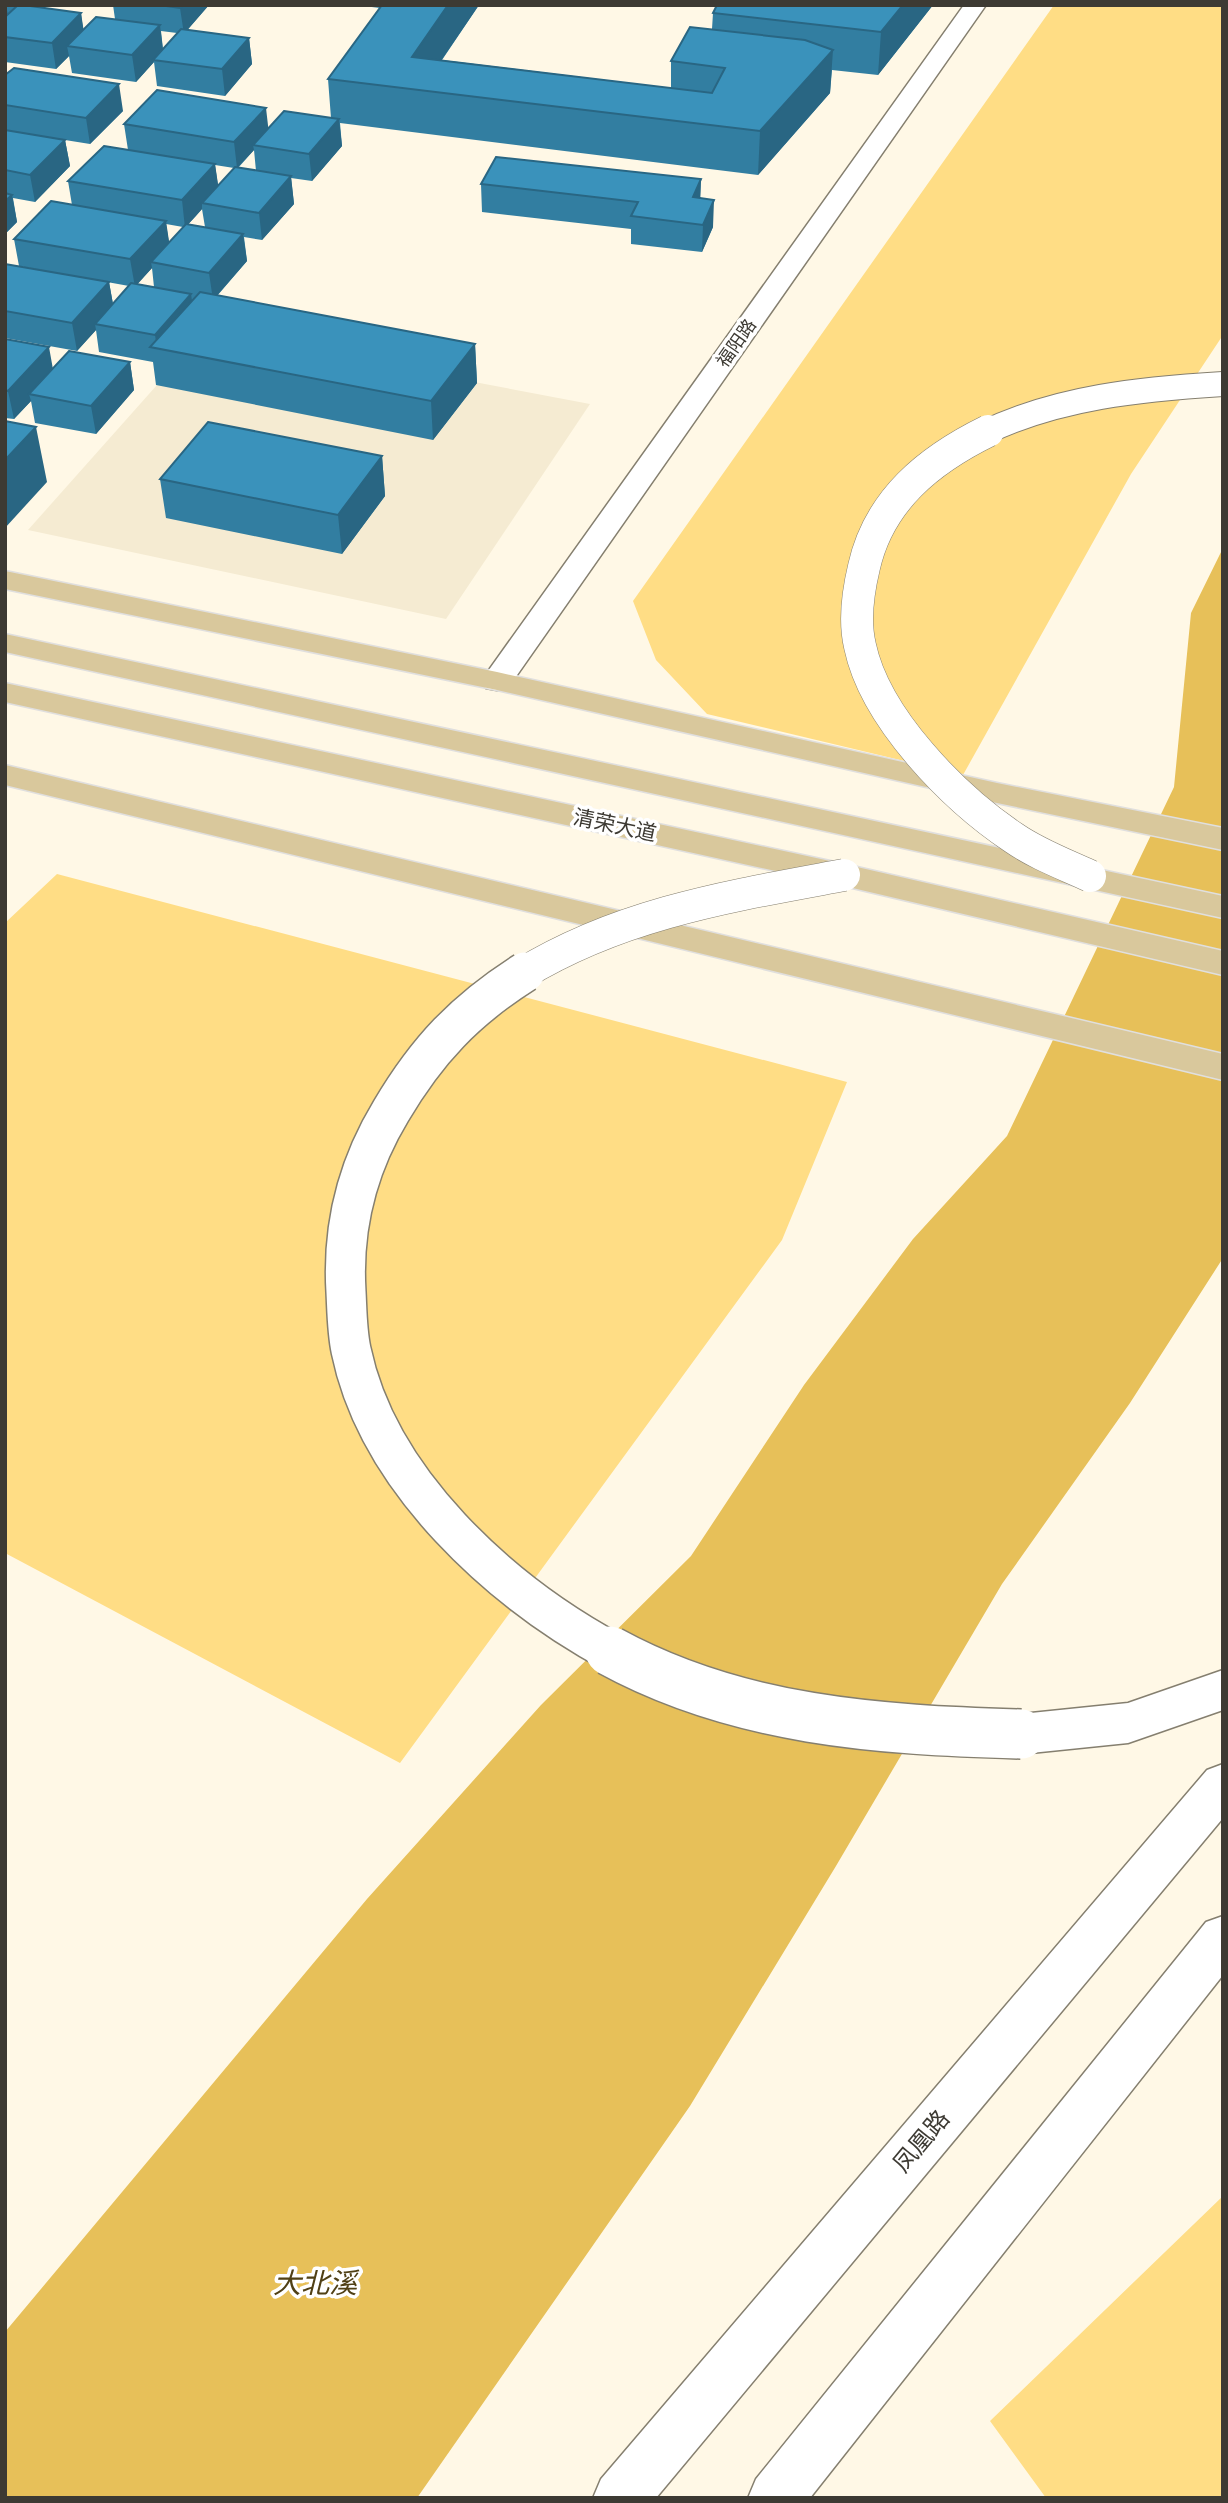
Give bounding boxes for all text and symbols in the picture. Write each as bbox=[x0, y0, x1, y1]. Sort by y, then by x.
street label: 福阳路 bbox=[711, 314, 761, 372]
street label: 清荣大道 bbox=[571, 803, 659, 847]
street label: 凤凰路 bbox=[886, 2103, 956, 2179]
water label: 大北溪 bbox=[273, 2265, 360, 2301]

